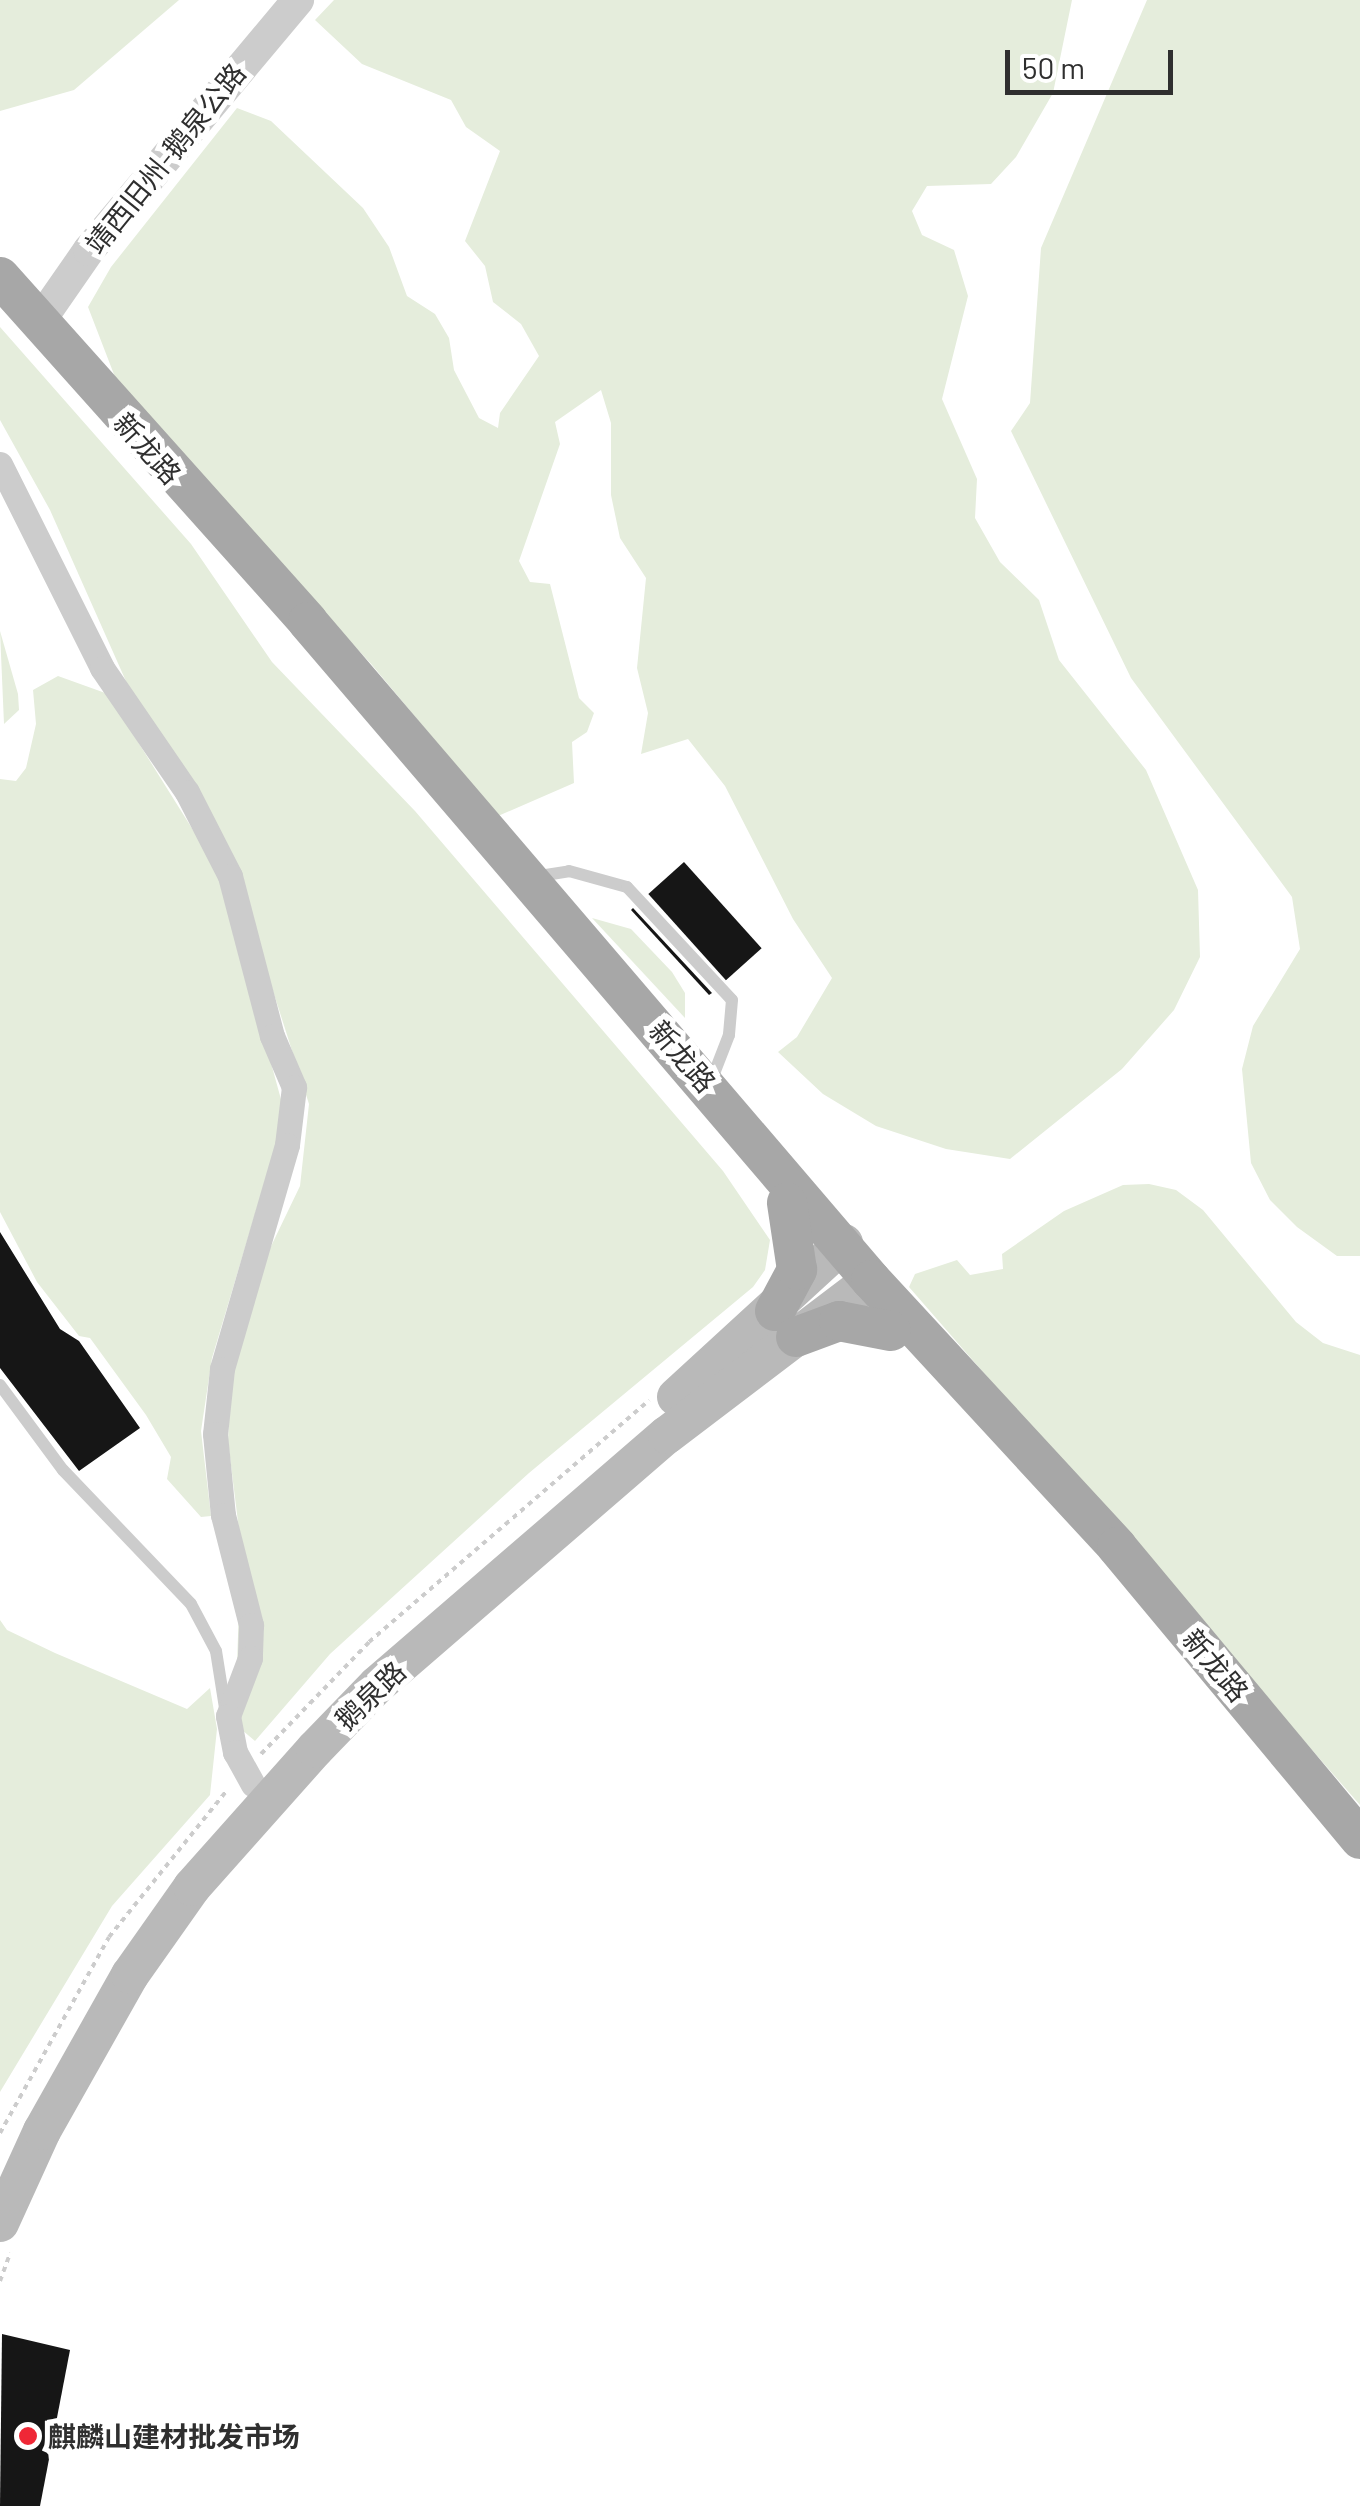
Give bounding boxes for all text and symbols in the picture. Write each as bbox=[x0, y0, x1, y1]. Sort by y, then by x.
scale bar bbox=[1010, 30, 1178, 92]
text: 50 m bbox=[1022, 49, 1085, 85]
street label: 靖西旧州-鹅泉公路 bbox=[78, 56, 252, 260]
street label: 新龙路 bbox=[107, 406, 189, 490]
street label: 新龙路 bbox=[643, 1013, 723, 1099]
street label: 新龙路 bbox=[1176, 1622, 1256, 1708]
street label: 鹅泉路 bbox=[328, 1654, 412, 1736]
place label: 麒麟山建材批发市场 bbox=[48, 2419, 300, 2453]
marker: 麒麟山建材批发市场 bbox=[17, 2425, 39, 2447]

